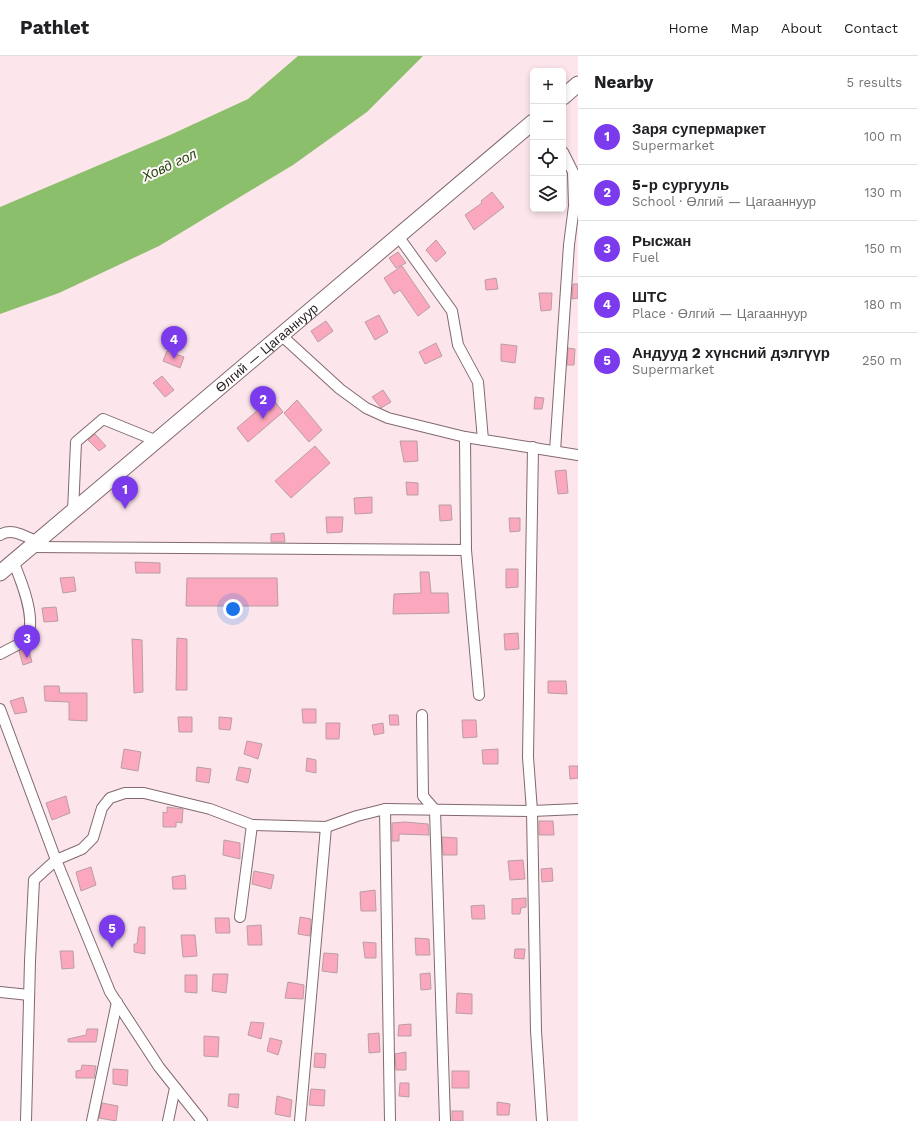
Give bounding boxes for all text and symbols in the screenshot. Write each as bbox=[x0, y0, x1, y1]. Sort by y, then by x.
text: Pathlet bbox=[20, 16, 89, 39]
text: Home bbox=[668, 20, 708, 36]
text: Map bbox=[730, 20, 759, 36]
text: About bbox=[781, 20, 822, 36]
text: Contact bbox=[844, 20, 898, 36]
map controls bbox=[530, 68, 566, 212]
button: + bbox=[530, 68, 566, 104]
text: Nearby bbox=[594, 72, 653, 92]
text: 5 results bbox=[847, 75, 902, 90]
button: − bbox=[530, 104, 566, 140]
text: Заря супермаркет bbox=[632, 120, 766, 138]
text: 1 bbox=[604, 129, 610, 144]
text: 100 m bbox=[864, 129, 902, 144]
text: Supermarket bbox=[632, 138, 714, 153]
button: locate bbox=[530, 140, 566, 176]
water label: Ховд гол bbox=[138, 145, 199, 185]
button: layers bbox=[530, 176, 566, 212]
text: 5-р сургууль bbox=[632, 176, 729, 194]
text: 2 bbox=[603, 185, 611, 200]
text: 130 m bbox=[864, 185, 902, 200]
text: School · Өлгий — Цагааннуур bbox=[632, 194, 816, 209]
text: Рысжан bbox=[632, 232, 691, 250]
text: 3 bbox=[603, 241, 611, 256]
text: 150 m bbox=[864, 241, 902, 256]
text: Fuel bbox=[632, 250, 659, 265]
text: ШТС bbox=[632, 288, 667, 306]
text: 4 bbox=[603, 297, 611, 312]
text: 180 m bbox=[864, 297, 902, 312]
street label: Өлгий — Цагааннуур bbox=[212, 300, 321, 395]
text: Place · Өлгий — Цагааннуур bbox=[632, 306, 807, 321]
pin: 4 bbox=[161, 326, 187, 359]
text: Андууд 2 хүнсний дэлгүүр bbox=[632, 344, 830, 362]
text: 5 bbox=[603, 353, 611, 368]
text: 250 m bbox=[862, 353, 902, 368]
text: Supermarket bbox=[632, 362, 714, 377]
pin: 2 bbox=[250, 386, 276, 419]
pin: 1 bbox=[112, 476, 138, 509]
your location bbox=[223, 599, 243, 619]
pin: 3 bbox=[14, 625, 40, 658]
pin: 5 bbox=[99, 915, 125, 948]

